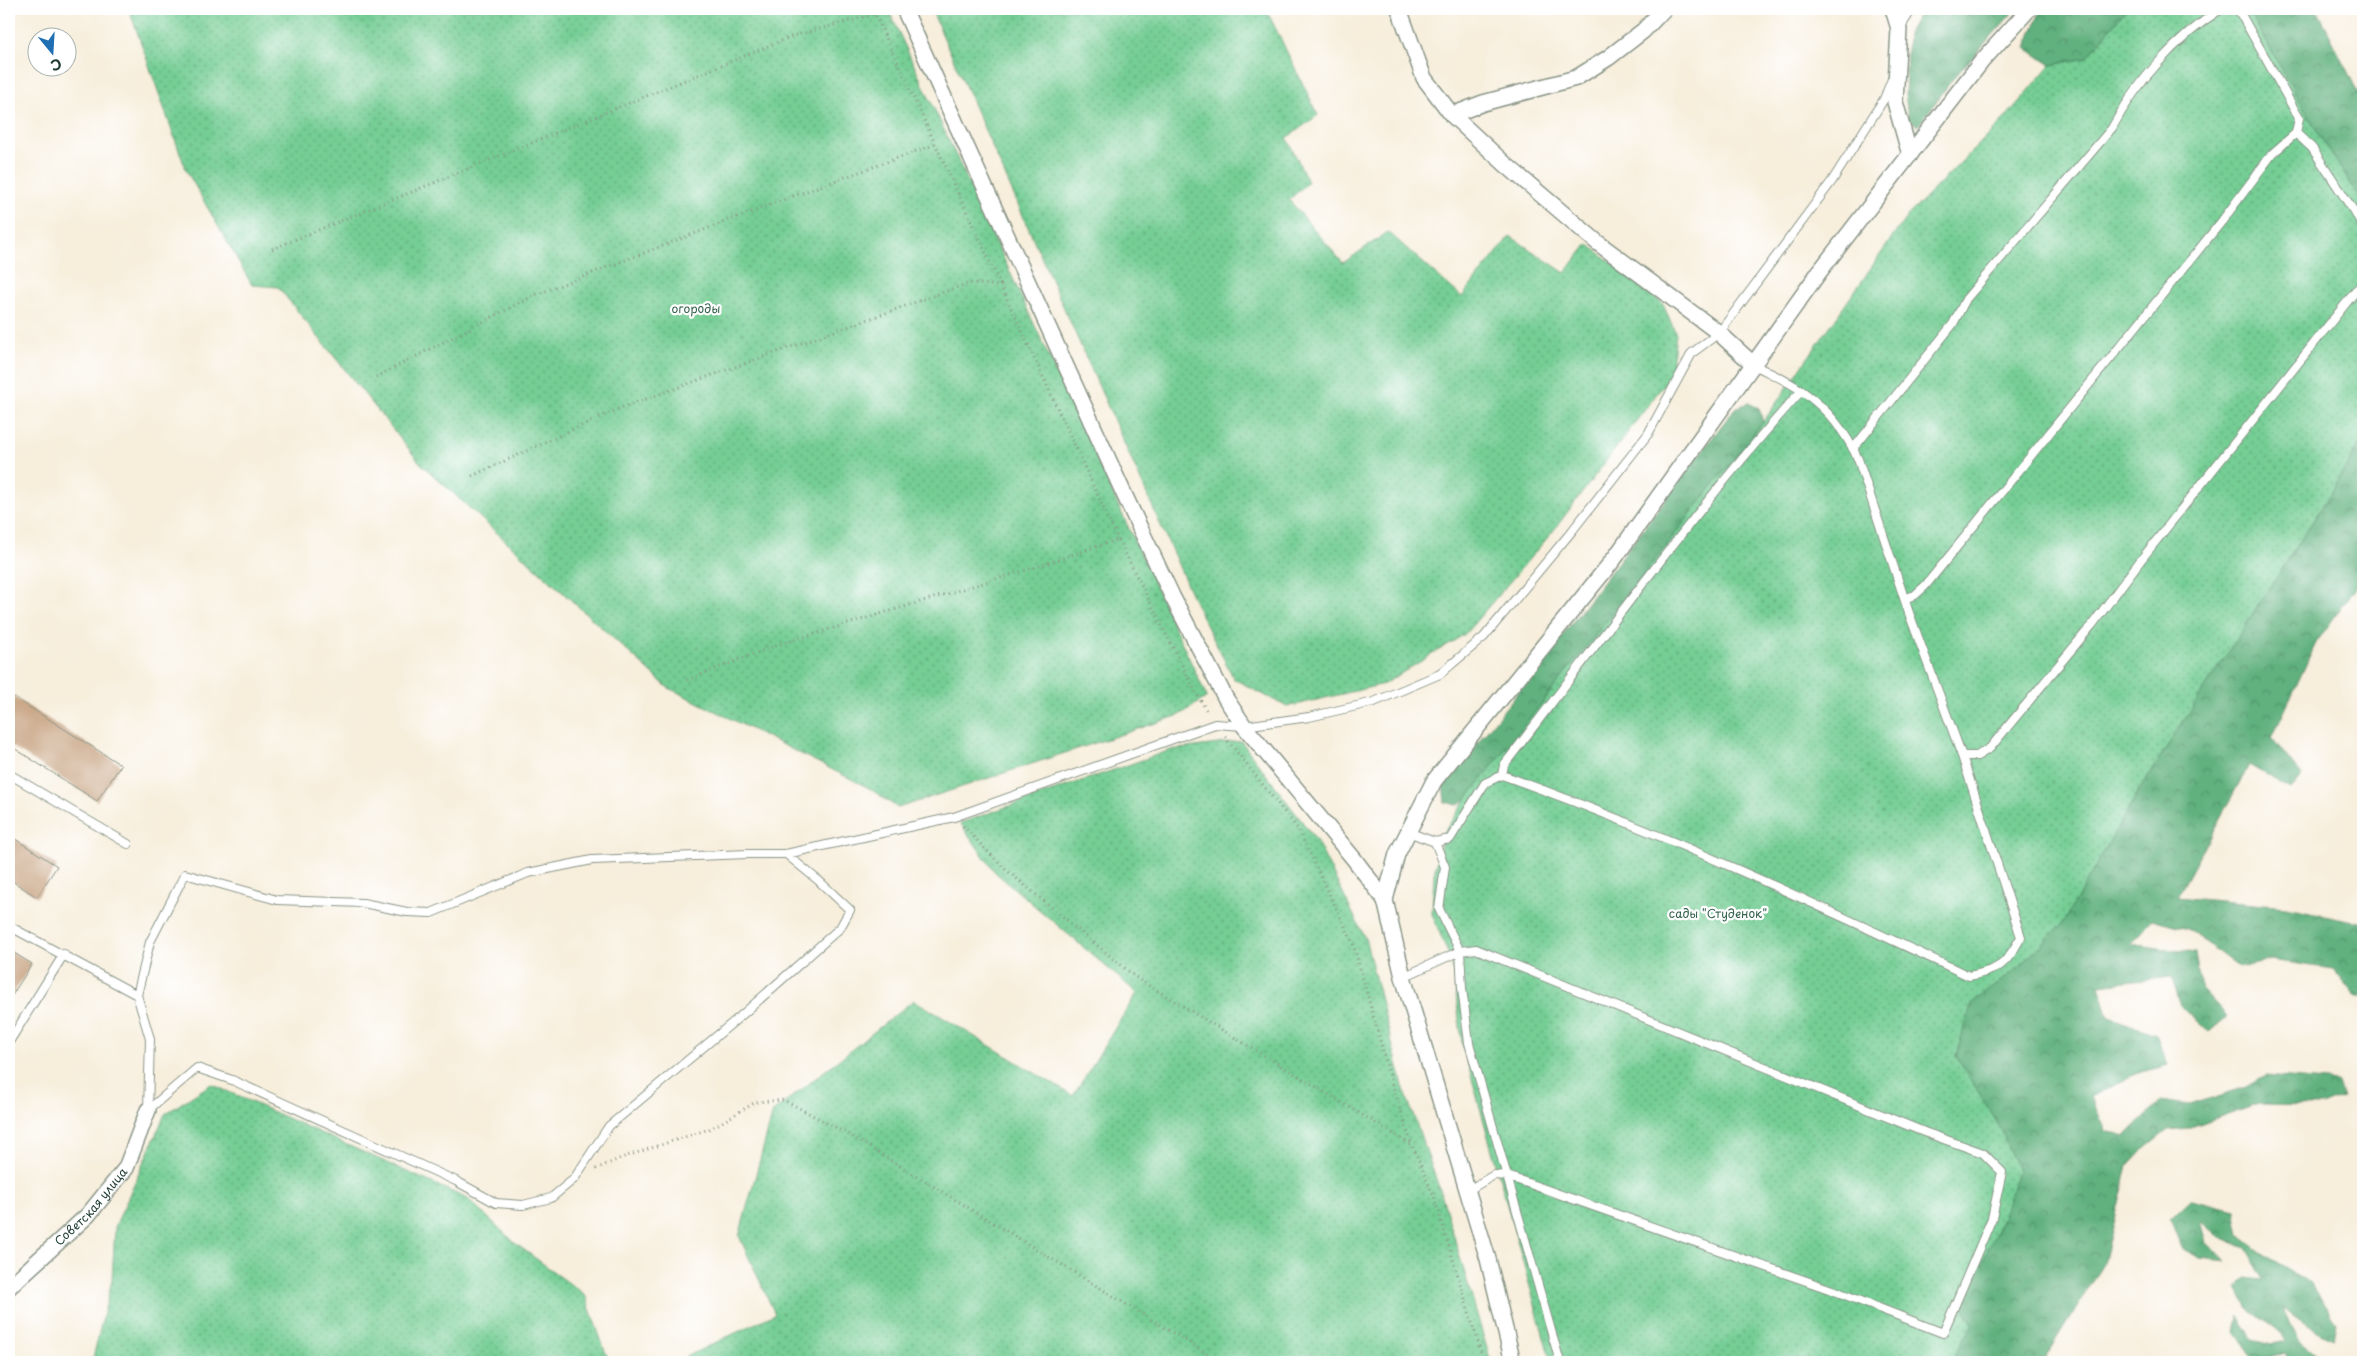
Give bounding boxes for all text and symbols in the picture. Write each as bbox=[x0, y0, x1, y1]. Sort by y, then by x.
north arrow bbox=[28, 28, 78, 78]
text: С bbox=[48, 53, 64, 76]
park label: огороды bbox=[672, 299, 720, 317]
park label: сады "Студенок" bbox=[1669, 904, 1767, 922]
street label: Советская улица bbox=[50, 1163, 131, 1249]

